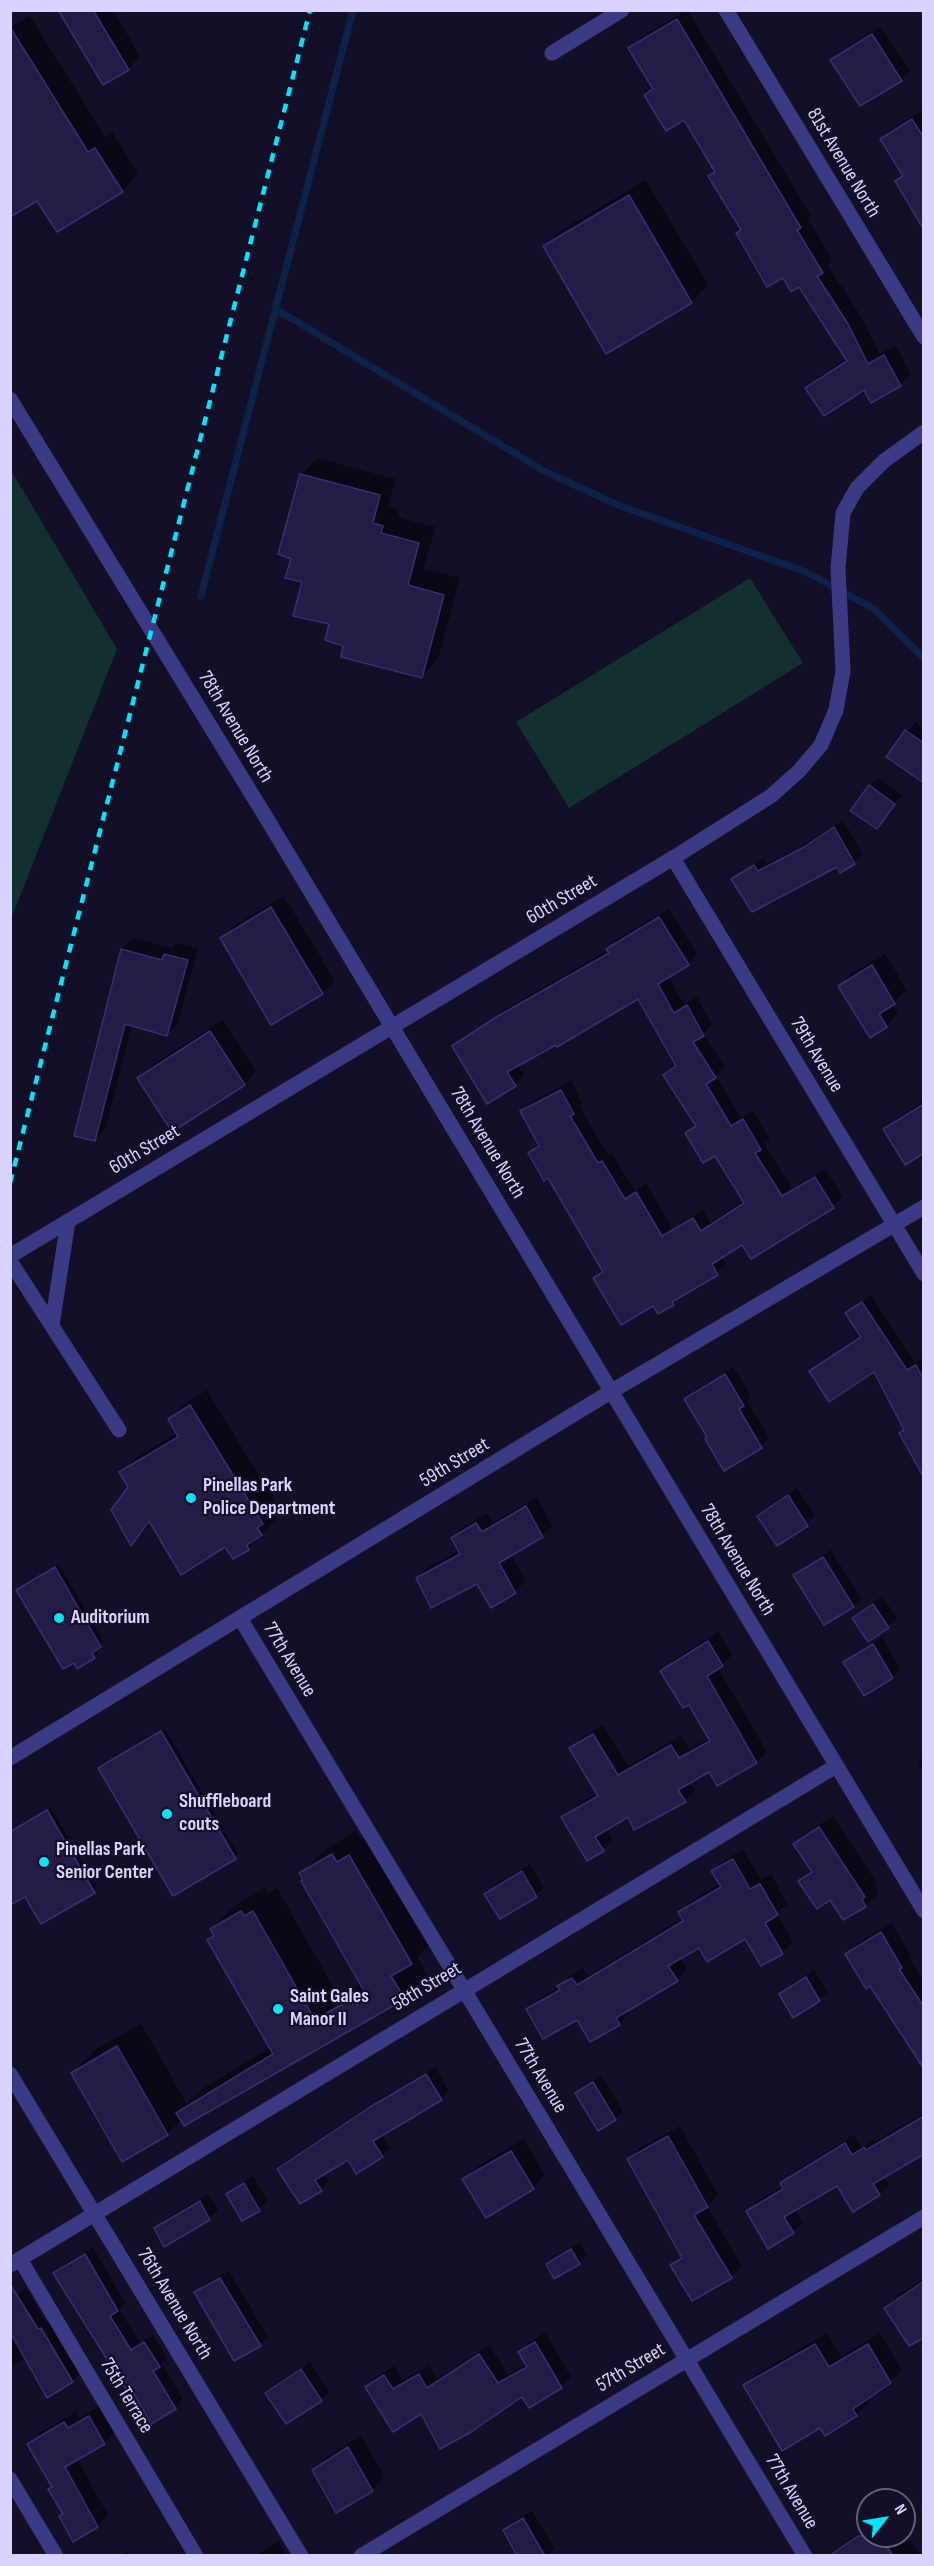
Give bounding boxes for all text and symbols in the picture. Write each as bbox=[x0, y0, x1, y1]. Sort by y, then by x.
street label: 81st Avenue North bbox=[801, 104, 885, 222]
street label: 78th Avenue North bbox=[192, 667, 278, 787]
street label: 60th Street bbox=[523, 870, 601, 930]
street label: 79th Avenue bbox=[784, 1013, 848, 1097]
street label: 78th Avenue North bbox=[444, 1083, 530, 1203]
street label: 60th Street bbox=[106, 1120, 184, 1180]
street label: 59th Street bbox=[416, 1433, 494, 1493]
place label: Pinellas Park Police Department bbox=[203, 1474, 335, 1521]
marker: Pinellas Park Police Department bbox=[184, 1491, 198, 1505]
street label: 78th Avenue North bbox=[694, 1500, 780, 1620]
place label: Auditorium bbox=[71, 1606, 149, 1630]
marker: Auditorium bbox=[52, 1611, 66, 1625]
street label: 77th Avenue bbox=[257, 1618, 321, 1702]
place label: Shuffleboard couts bbox=[179, 1790, 271, 1837]
marker: Shuffleboard couts bbox=[160, 1807, 174, 1821]
place label: Pinellas Park Senior Center bbox=[56, 1838, 153, 1885]
marker: Pinellas Park Senior Center bbox=[37, 1855, 51, 1869]
street label: 58th Street bbox=[388, 1957, 466, 2017]
place label: Saint Gales Manor II bbox=[290, 1985, 369, 2032]
marker: Saint Gales Manor II bbox=[271, 2002, 285, 2016]
street label: 77th Avenue bbox=[508, 2034, 572, 2118]
street label: 76th Avenue North bbox=[131, 2244, 217, 2364]
street label: 57th Street bbox=[592, 2338, 670, 2398]
street label: 75th Terrace bbox=[94, 2354, 158, 2438]
street label: 77th Avenue bbox=[759, 2450, 823, 2534]
north arrow bbox=[856, 2488, 916, 2548]
text: N bbox=[890, 2501, 910, 2518]

